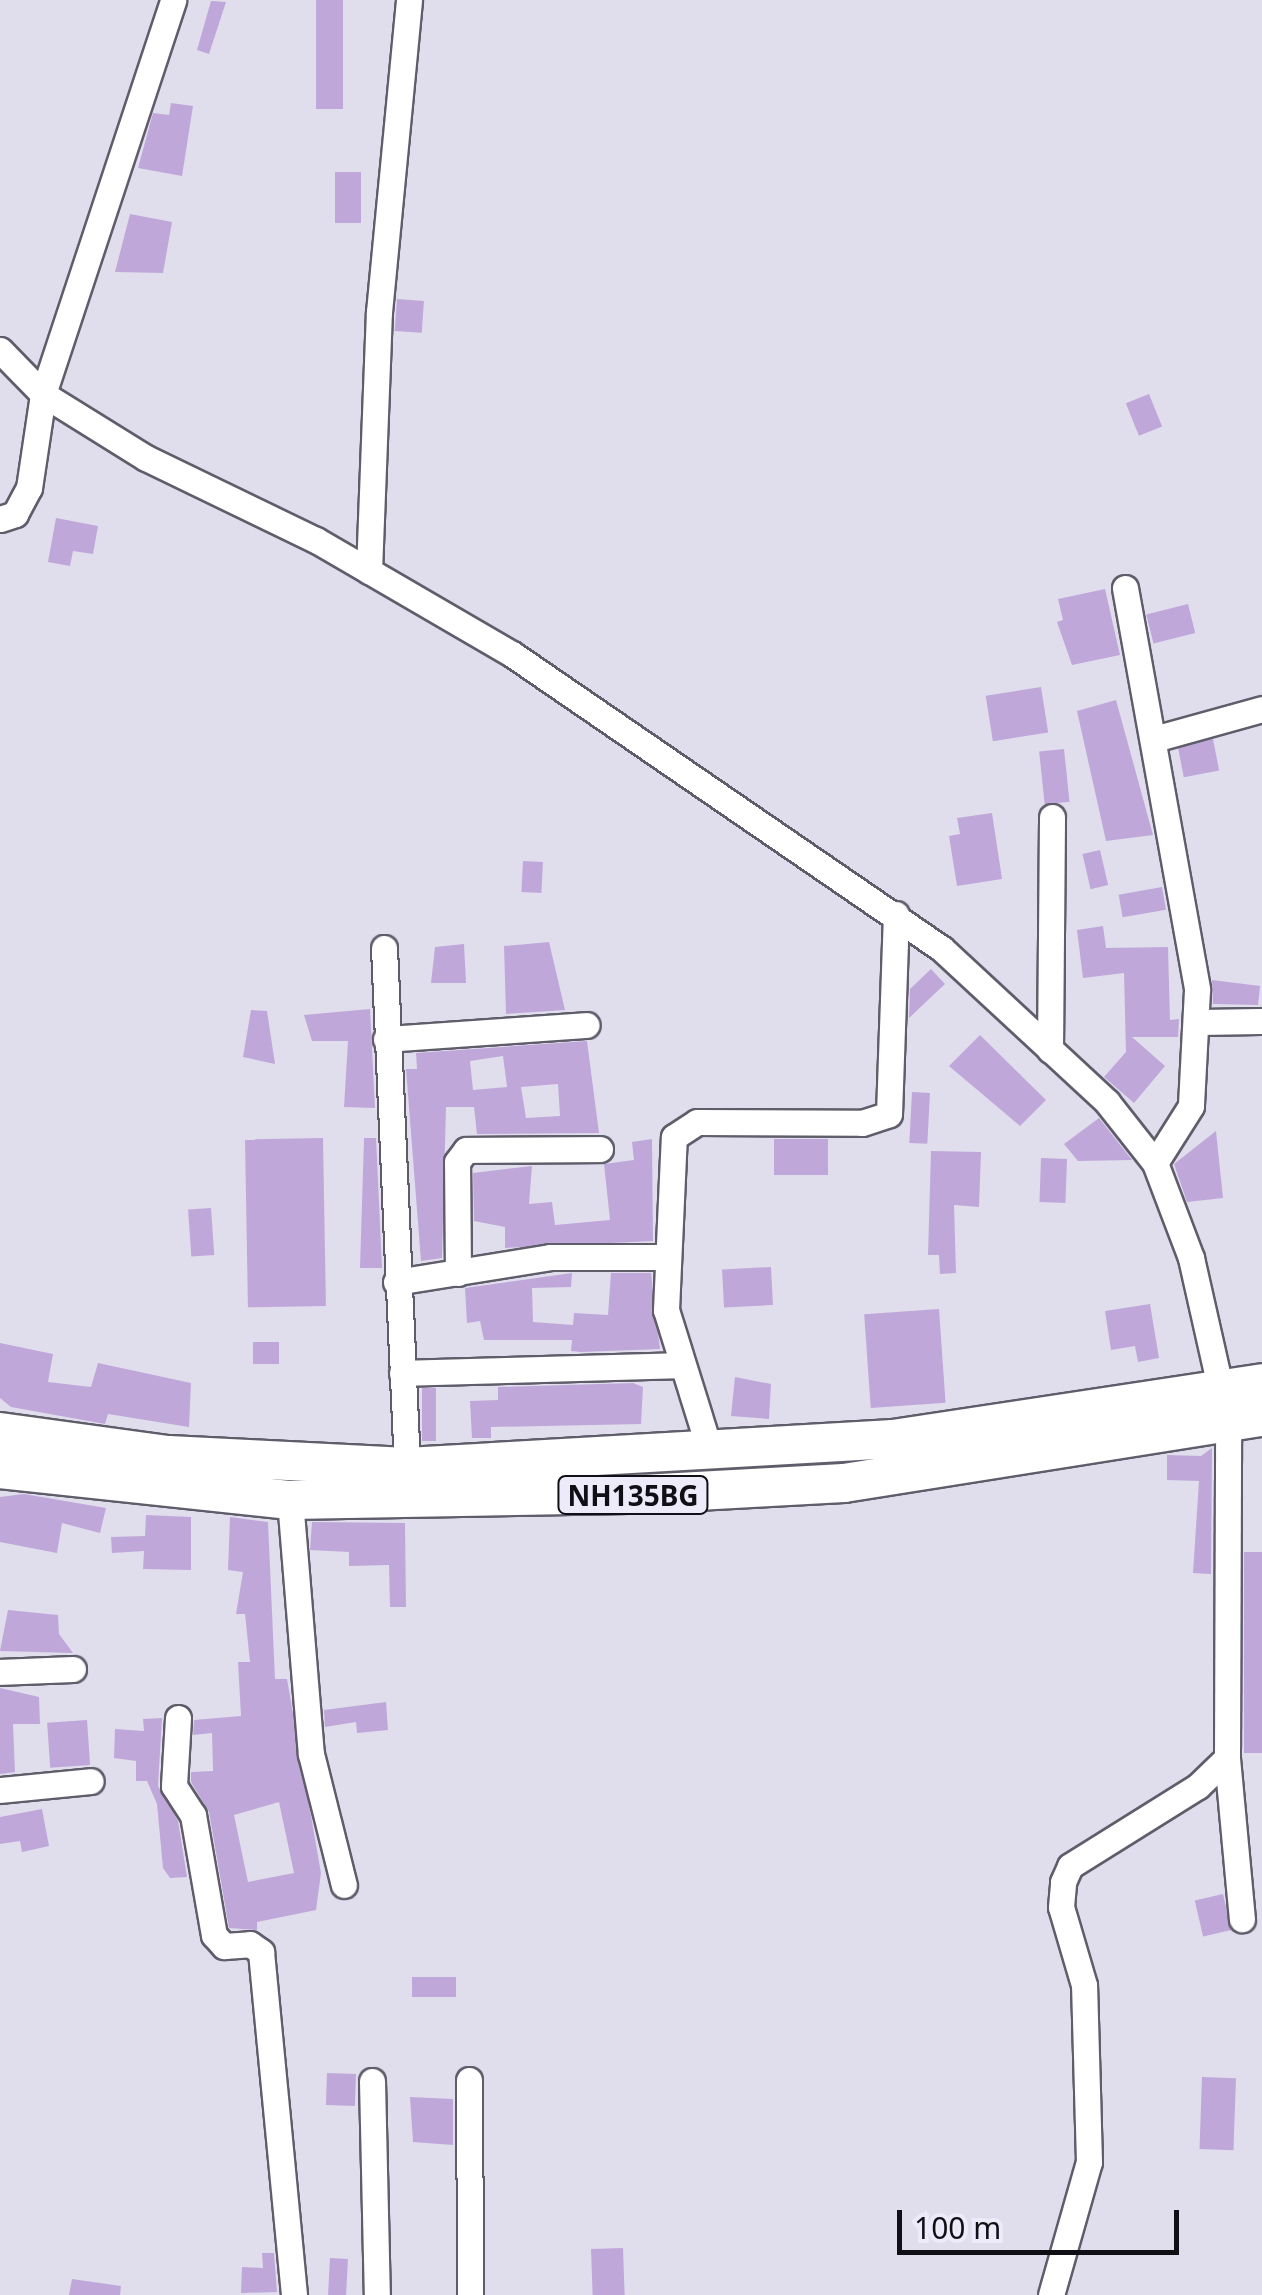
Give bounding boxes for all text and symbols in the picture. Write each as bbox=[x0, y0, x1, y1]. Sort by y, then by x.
road number: NH135BG bbox=[556, 1472, 710, 1518]
scale bar bbox=[902, 2190, 1184, 2252]
text: 100 m bbox=[914, 2207, 1001, 2248]

